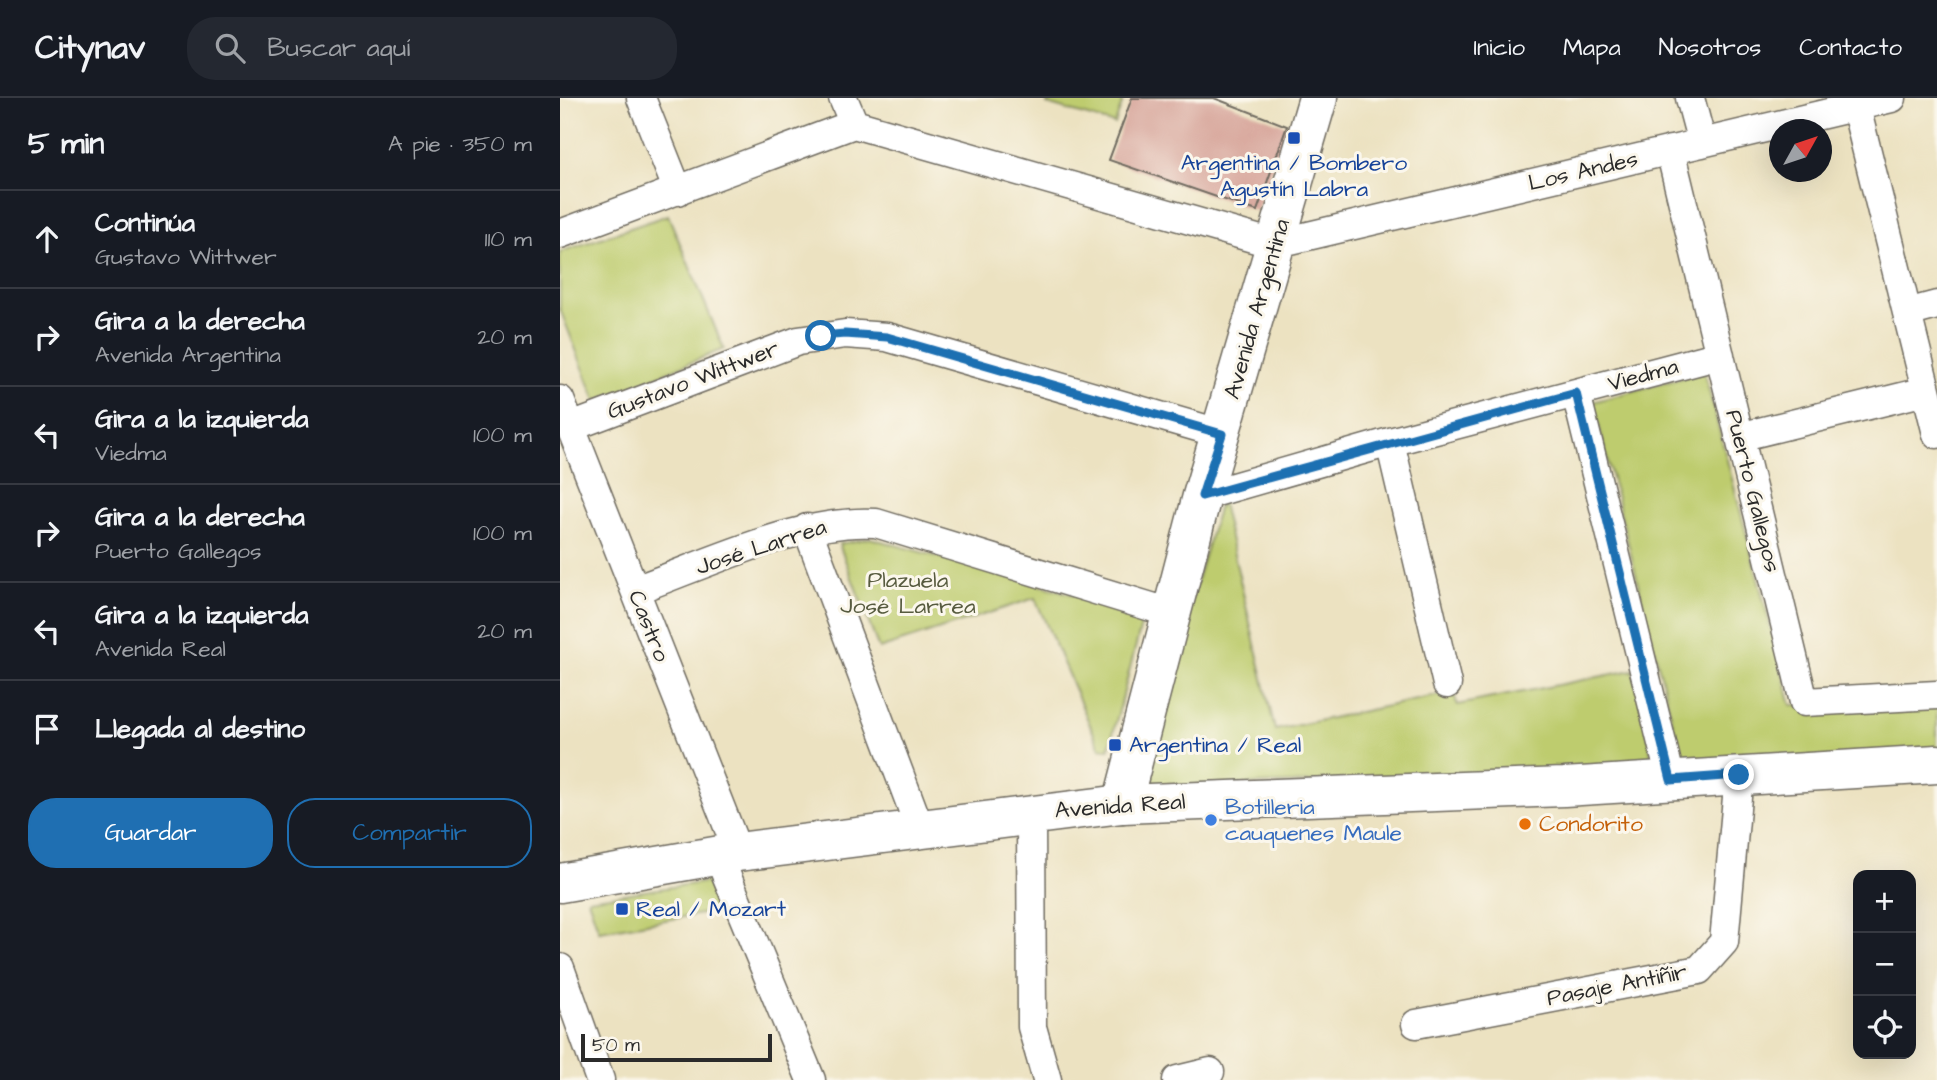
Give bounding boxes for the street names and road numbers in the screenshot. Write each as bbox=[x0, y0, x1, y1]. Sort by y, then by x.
street label: Los Andes bbox=[1525, 143, 1641, 199]
street label: Avenida Argentina bbox=[1216, 215, 1299, 403]
street label: Gustavo Wittwer bbox=[602, 332, 784, 427]
street label: Viedma bbox=[1604, 350, 1682, 400]
street label: Puerto Gallegos bbox=[1716, 406, 1789, 576]
street label: José Larrea bbox=[692, 511, 831, 583]
street label: Castro bbox=[620, 585, 678, 667]
street label: Avenida Real bbox=[1054, 785, 1186, 827]
street label: Pasaje Antiñir bbox=[1544, 956, 1690, 1014]

